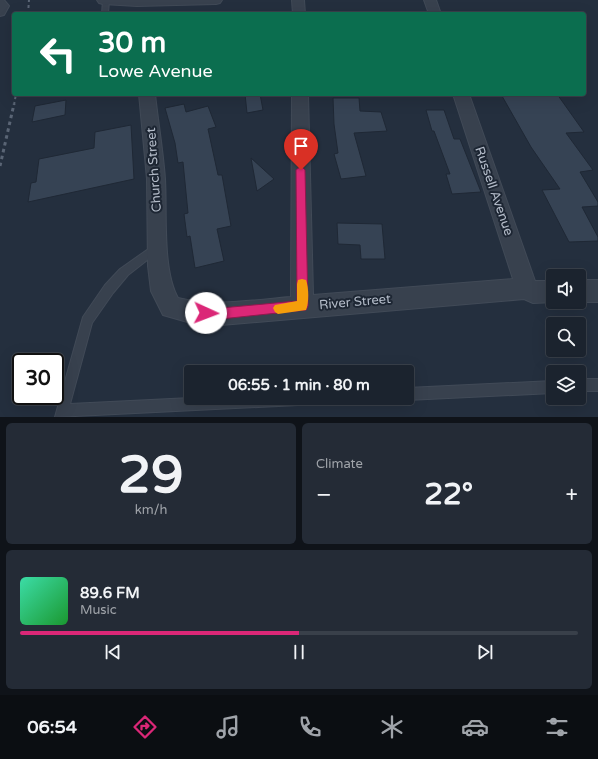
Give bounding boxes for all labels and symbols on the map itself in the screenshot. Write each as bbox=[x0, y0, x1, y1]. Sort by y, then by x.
street label: Church Street bbox=[143, 127, 165, 213]
pin bbox=[284, 129, 318, 170]
street label: Russell Avenue bbox=[471, 144, 517, 238]
street label: River Street bbox=[318, 291, 392, 313]
position arrow bbox=[185, 292, 227, 334]
speed limit sign: 30 bbox=[12, 353, 64, 405]

